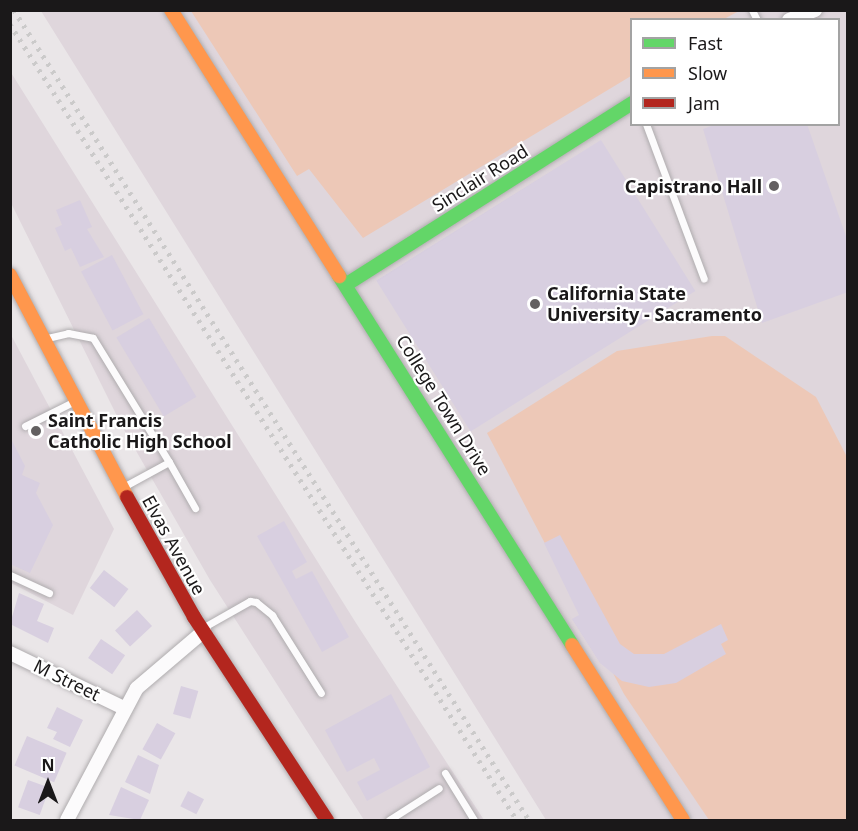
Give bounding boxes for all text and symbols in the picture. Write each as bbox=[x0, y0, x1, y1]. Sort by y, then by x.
legend bbox=[630, 18, 840, 126]
text: Fast bbox=[688, 31, 723, 55]
text: Slow bbox=[688, 61, 727, 85]
text: Jam bbox=[688, 91, 720, 115]
street label: Sinclair Road bbox=[428, 140, 532, 216]
place label: Capistrano Hall bbox=[625, 175, 762, 197]
marker: Capistrano Hall bbox=[767, 179, 781, 193]
place label: California State University - Sacramento bbox=[547, 283, 762, 326]
marker: California State University - Sacramento bbox=[528, 297, 542, 311]
street label: College Town Drive bbox=[392, 331, 496, 479]
place label: Saint Francis Catholic High School bbox=[48, 410, 231, 452]
marker: Saint Francis Catholic High School bbox=[29, 424, 43, 438]
street label: Elvas Avenue bbox=[138, 491, 210, 599]
street label: M Street bbox=[30, 655, 104, 705]
north arrow bbox=[18, 753, 78, 813]
text: N bbox=[41, 754, 55, 776]

